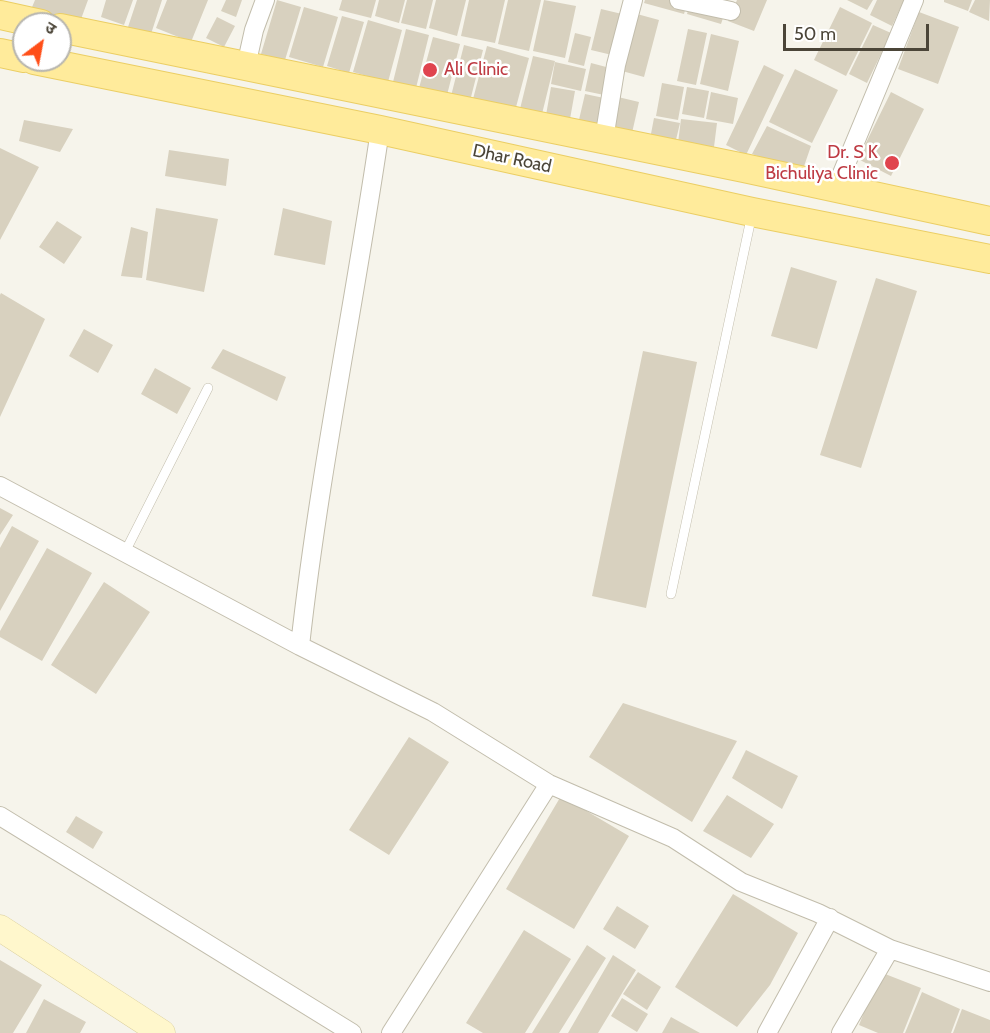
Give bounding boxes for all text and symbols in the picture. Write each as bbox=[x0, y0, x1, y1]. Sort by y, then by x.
north arrow bbox=[12, 12, 72, 72]
scale bar bbox=[786, 12, 932, 50]
text: उ bbox=[42, 17, 60, 39]
text: 50 m bbox=[794, 23, 836, 45]
place label: Ali Clinic bbox=[444, 59, 508, 81]
marker: Ali Clinic bbox=[421, 61, 439, 79]
street label: Dhar Road bbox=[471, 140, 553, 178]
place label: Dr. S K Bichuliya Clinic bbox=[765, 142, 878, 184]
marker: Dr. S K Bichuliya Clinic bbox=[883, 154, 901, 172]

